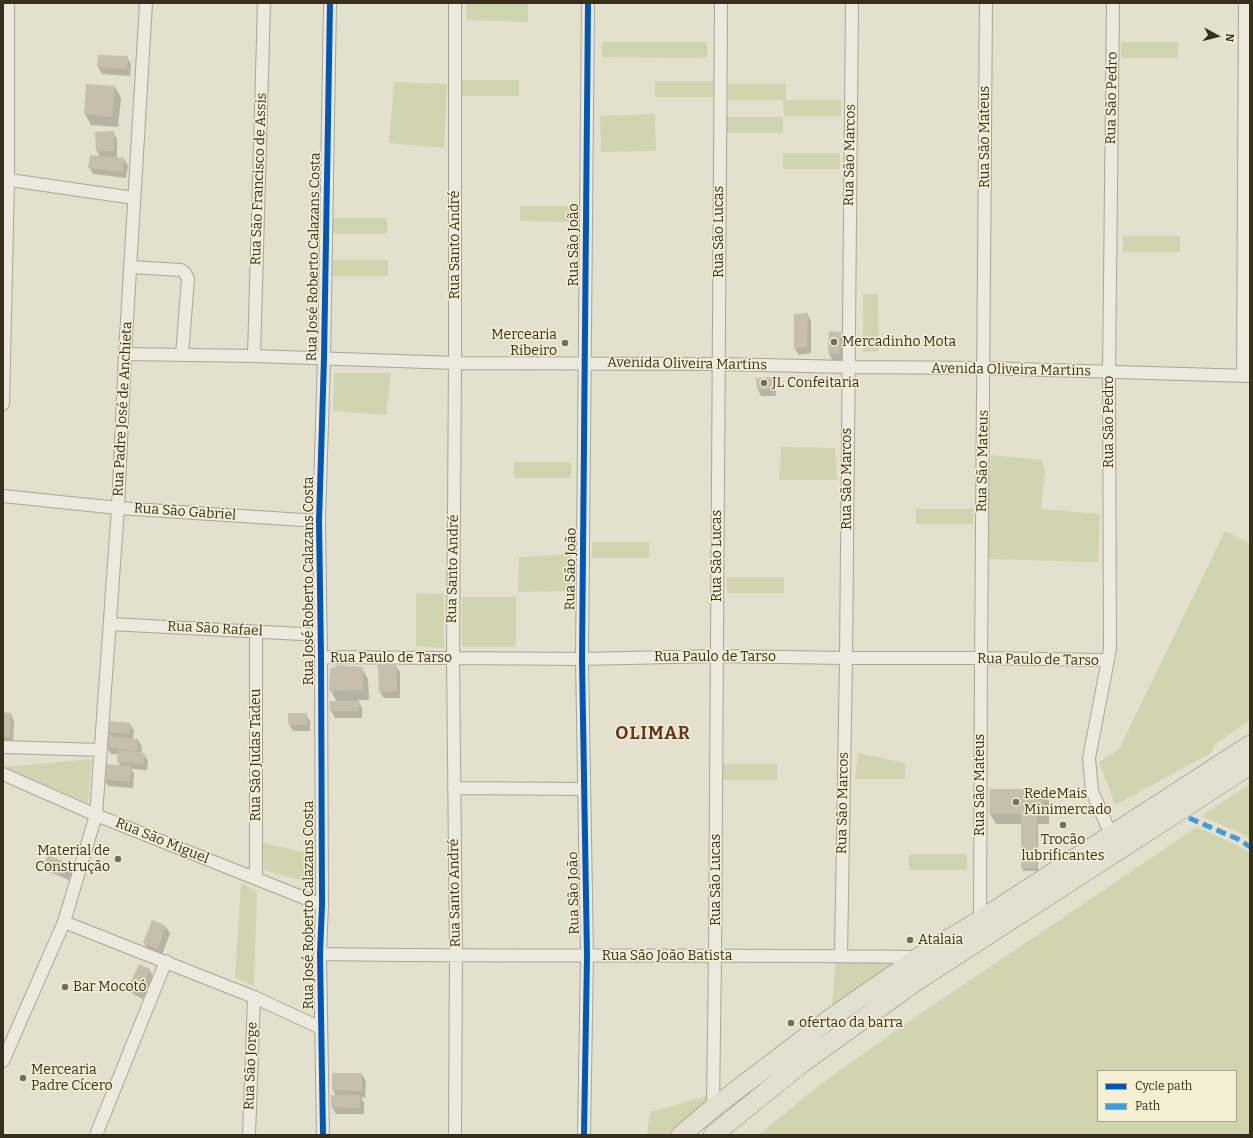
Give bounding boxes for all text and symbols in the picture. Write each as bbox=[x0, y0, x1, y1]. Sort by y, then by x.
north arrow bbox=[1197, 16, 1237, 56]
text: N bbox=[1222, 33, 1236, 43]
street label: Rua São Pedro bbox=[1103, 52, 1121, 144]
street label: Rua São Mateus bbox=[977, 86, 993, 188]
street label: Rua São Francisco de Assis bbox=[248, 92, 270, 266]
street label: Rua São Marcos bbox=[841, 104, 859, 206]
street label: Rua José Roberto Calazans Costa bbox=[304, 152, 324, 362]
street label: Rua São Lucas bbox=[711, 186, 727, 278]
street label: Rua Santo André bbox=[447, 191, 463, 299]
street label: Rua São João bbox=[566, 204, 582, 286]
street label: Rua Padre José de Anchieta bbox=[110, 321, 136, 497]
place label: Mercearia Ribeiro bbox=[491, 327, 557, 360]
place label: Mercadinho Mota bbox=[842, 334, 956, 350]
marker: Mercadinho Mota bbox=[829, 337, 839, 347]
marker: Mercearia Ribeiro bbox=[560, 338, 570, 348]
street label: Avenida Oliveira Martins bbox=[607, 354, 767, 374]
street label: Avenida Oliveira Martins bbox=[931, 360, 1091, 380]
place label: JL Confeitaria bbox=[772, 375, 859, 391]
street label: Rua São Pedro bbox=[1101, 376, 1117, 468]
marker: JL Confeitaria bbox=[759, 378, 769, 388]
street label: Rua São Mateus bbox=[974, 410, 992, 512]
street label: Rua São Marcos bbox=[839, 428, 855, 530]
street label: Rua José Roberto Calazans Costa bbox=[301, 476, 317, 686]
street label: Rua São Gabriel bbox=[133, 500, 237, 524]
street label: Rua São Lucas bbox=[709, 510, 725, 602]
street label: Rua Santo André bbox=[444, 514, 462, 624]
street label: Rua São João bbox=[562, 527, 580, 611]
street label: Rua São Rafael bbox=[167, 618, 263, 640]
street label: Rua Paulo de Tarso bbox=[654, 649, 776, 665]
street label: Rua Paulo de Tarso bbox=[330, 650, 452, 666]
street label: Rua Paulo de Tarso bbox=[977, 651, 1099, 669]
street label: Rua São Judas Tadeu bbox=[248, 689, 264, 821]
district label: OLIMAR bbox=[615, 723, 691, 745]
street label: Rua São Mateus bbox=[972, 734, 988, 836]
street label: Rua São Marcos bbox=[834, 752, 852, 854]
place label: RedeMais Minimercado bbox=[1024, 786, 1111, 818]
marker: RedeMais Minimercado bbox=[1011, 797, 1021, 807]
street label: Rua José Roberto Calazans Costa bbox=[301, 800, 317, 1010]
street label: Rua São Miguel bbox=[113, 815, 211, 867]
marker: Trocão lubrificantes bbox=[1058, 820, 1068, 830]
place label: Trocão lubrificantes bbox=[1022, 832, 1104, 864]
street label: Rua São Lucas bbox=[708, 834, 724, 926]
street label: Rua Santo André bbox=[446, 838, 464, 948]
place label: Material de Construção bbox=[35, 843, 110, 876]
street label: Rua São João bbox=[565, 851, 583, 935]
marker: Material de Construção bbox=[113, 854, 123, 864]
place label: Atalaia bbox=[918, 932, 963, 948]
marker: Atalaia bbox=[905, 935, 915, 945]
street label: Rua São João Batista bbox=[602, 948, 732, 964]
place label: Bar Mocotó bbox=[73, 979, 147, 995]
marker: Bar Mocotó bbox=[60, 982, 70, 992]
place label: ofertao da barra bbox=[799, 1015, 903, 1031]
marker: ofertao da barra bbox=[786, 1018, 796, 1028]
street label: Rua São Jorge bbox=[241, 1022, 261, 1110]
place label: Mercearia Padre Cícero bbox=[31, 1062, 113, 1094]
legend bbox=[1097, 1070, 1237, 1122]
marker: Mercearia Padre Cícero bbox=[18, 1073, 28, 1083]
text: Cycle path bbox=[1135, 1079, 1192, 1093]
text: Path bbox=[1135, 1099, 1160, 1113]

